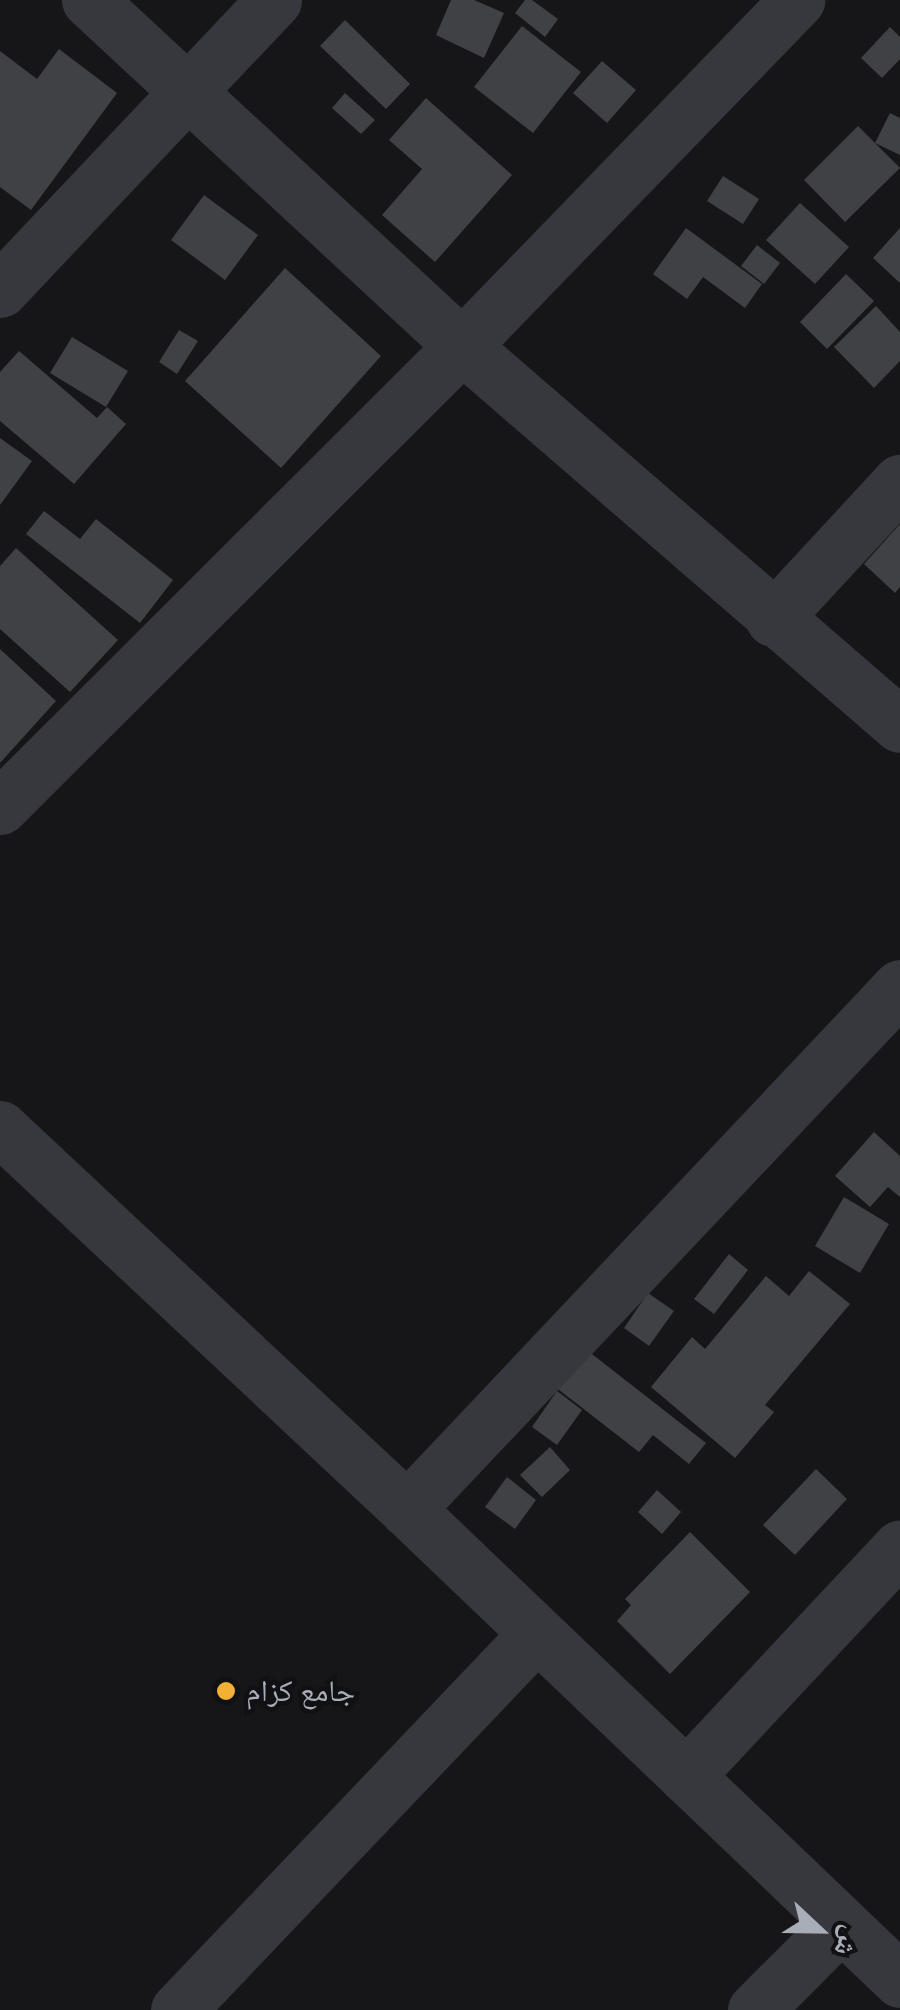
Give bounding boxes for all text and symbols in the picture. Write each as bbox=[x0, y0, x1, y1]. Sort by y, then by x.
place label: جامع كزام bbox=[246, 1673, 355, 1709]
marker: جامع كزام bbox=[215, 1680, 237, 1702]
north arrow bbox=[770, 1880, 870, 1980]
text: ش bbox=[826, 1921, 871, 1962]

